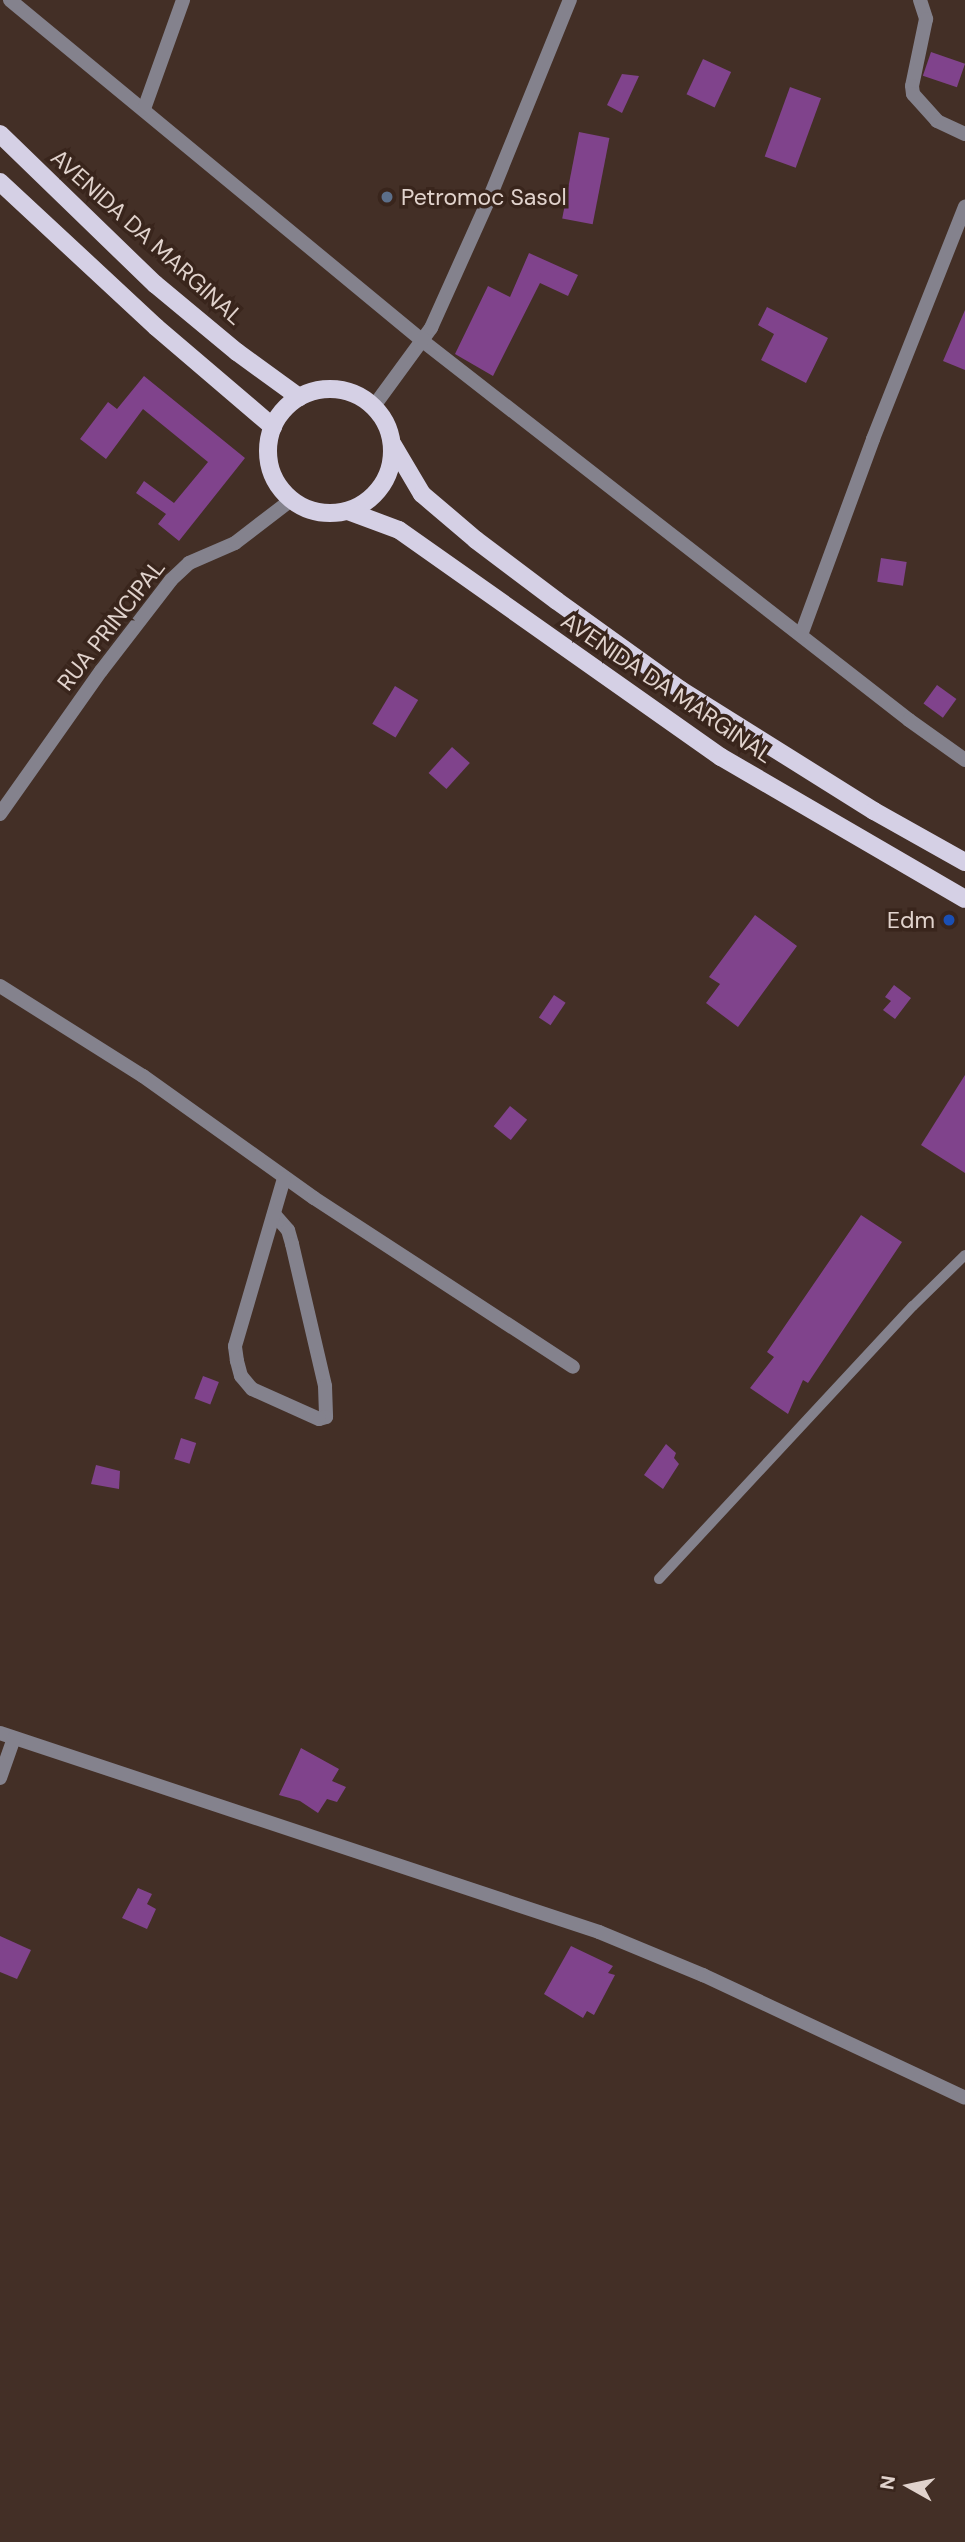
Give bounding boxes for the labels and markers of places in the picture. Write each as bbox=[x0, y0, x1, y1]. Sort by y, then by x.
place label: Petromoc Sasol bbox=[401, 183, 567, 211]
marker: Petromoc Sasol bbox=[379, 189, 395, 205]
place label: Edm bbox=[887, 906, 935, 934]
marker: Edm bbox=[941, 912, 957, 928]

